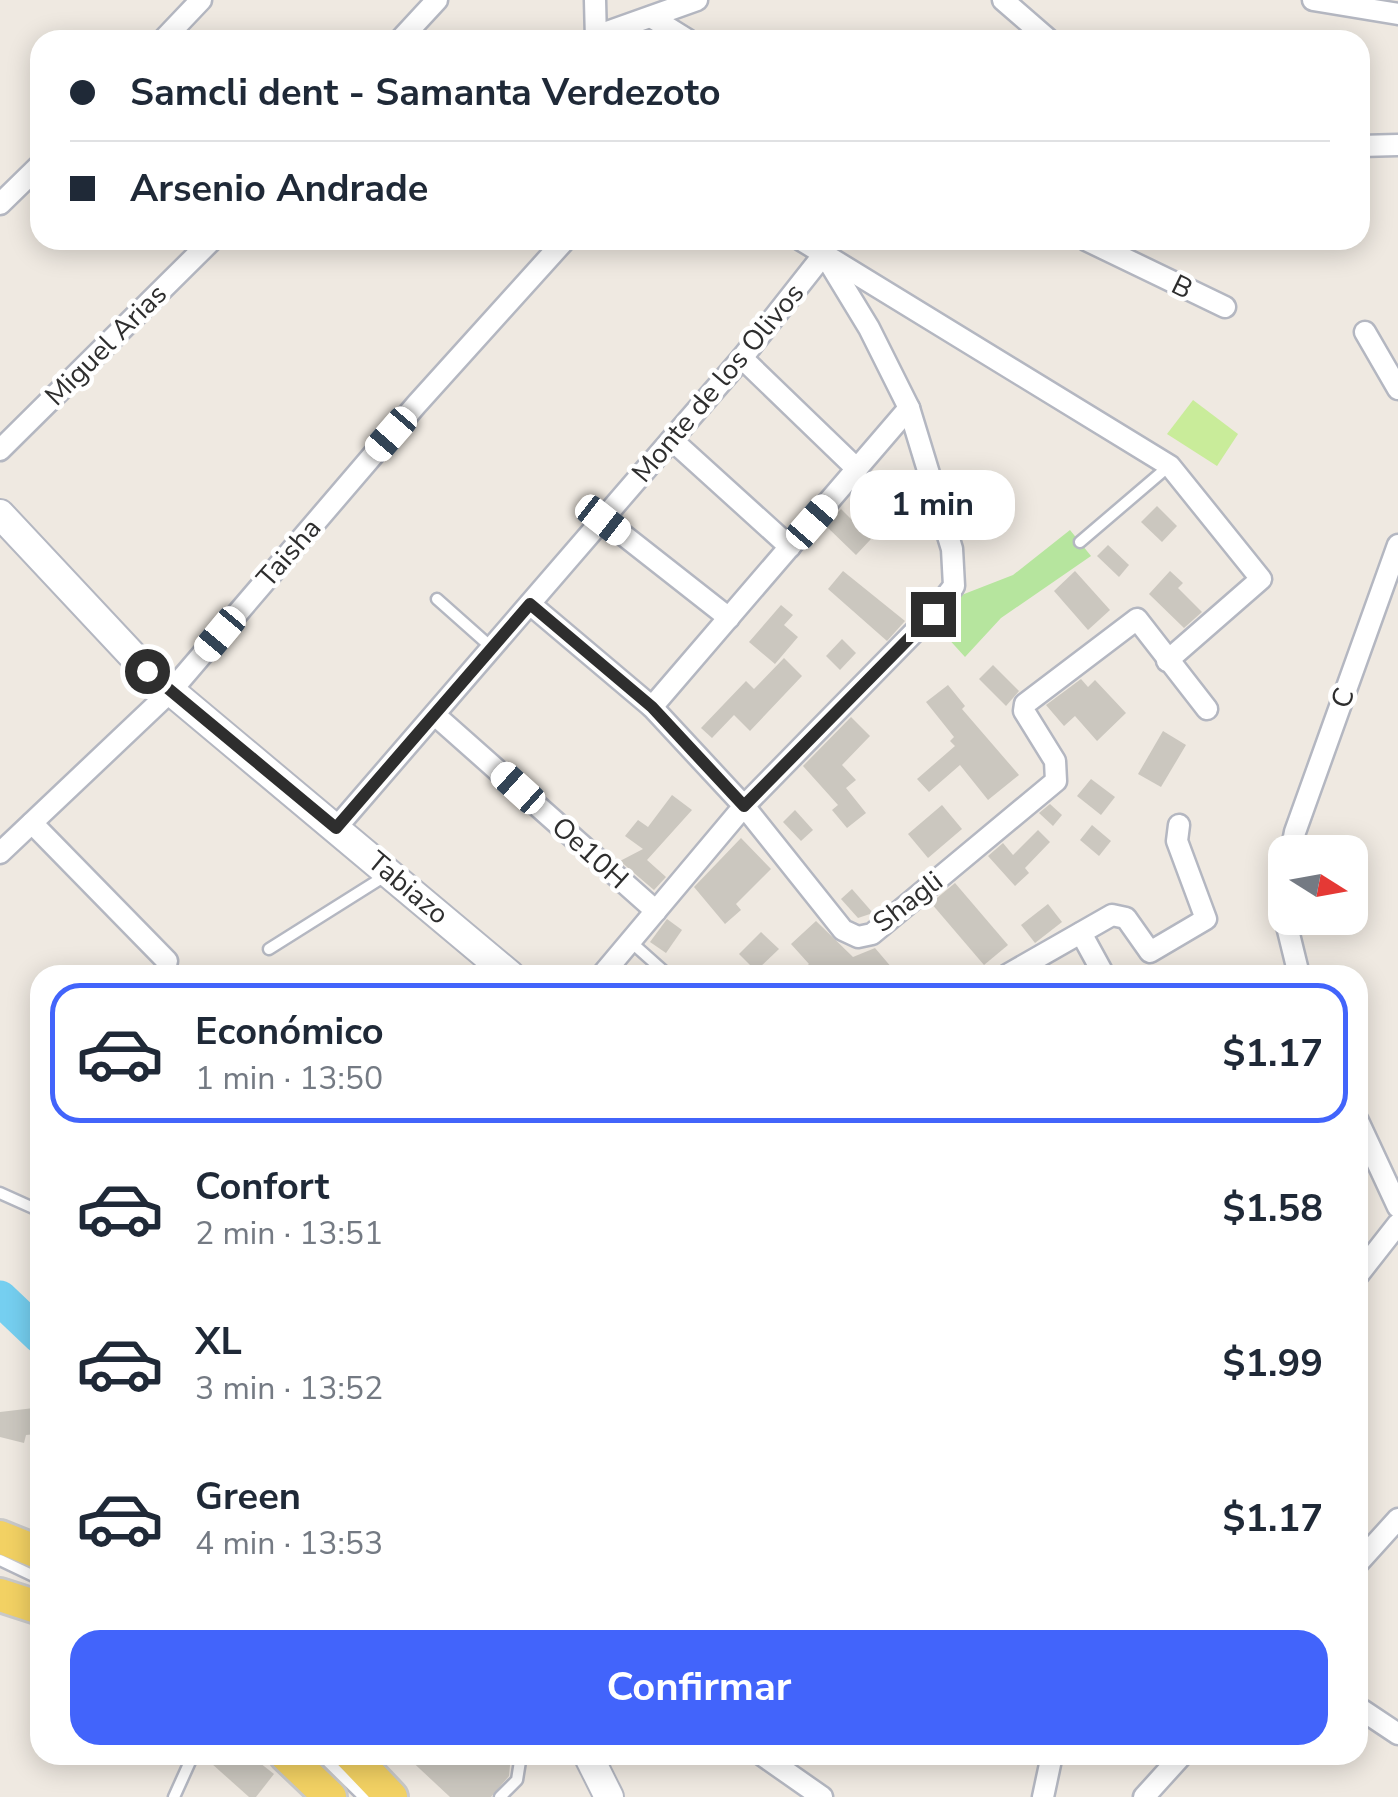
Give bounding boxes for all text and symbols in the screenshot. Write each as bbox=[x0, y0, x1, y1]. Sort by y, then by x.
text: Samcli dent - Samanta Verdezoto bbox=[130, 67, 721, 118]
text: Arsenio Andrade bbox=[130, 163, 428, 214]
street label: B bbox=[1165, 266, 1199, 308]
street label: Monte de los Olivos bbox=[623, 275, 813, 491]
street label: Miguel Arias bbox=[37, 276, 175, 414]
car bbox=[360, 402, 422, 466]
callout: 1 min bbox=[850, 469, 1016, 539]
text: 1 min bbox=[891, 483, 974, 526]
car bbox=[570, 490, 636, 550]
car bbox=[781, 490, 843, 554]
street label: Taisha bbox=[248, 510, 330, 596]
route end bbox=[911, 592, 956, 637]
car bbox=[189, 601, 251, 667]
route start bbox=[125, 649, 170, 694]
street label: C bbox=[1322, 683, 1364, 713]
car bbox=[486, 757, 550, 819]
street label: Oe10H bbox=[543, 808, 637, 898]
north arrow bbox=[1268, 835, 1368, 935]
map controls bbox=[1268, 835, 1368, 935]
street label: Tabiazo bbox=[359, 843, 457, 933]
street label: Shagli bbox=[865, 863, 951, 941]
text: Económico bbox=[195, 1006, 384, 1057]
icon: car bbox=[75, 1008, 165, 1098]
text: $1.17 bbox=[1222, 1028, 1323, 1079]
text: 1 min · 13:50 bbox=[195, 1057, 383, 1100]
text: Confort bbox=[195, 1161, 329, 1212]
icon: car bbox=[75, 1163, 165, 1253]
text: $1.58 bbox=[1222, 1183, 1323, 1234]
text: 2 min · 13:51 bbox=[195, 1212, 383, 1255]
text: XL bbox=[195, 1316, 242, 1367]
icon: car bbox=[75, 1318, 165, 1408]
text: $1.99 bbox=[1222, 1338, 1323, 1389]
text: 3 min · 13:52 bbox=[195, 1367, 383, 1410]
text: Green bbox=[195, 1471, 301, 1522]
icon: car bbox=[75, 1473, 165, 1563]
text: $1.17 bbox=[1222, 1493, 1323, 1544]
text: 4 min · 13:53 bbox=[195, 1522, 383, 1565]
button: Confirmar bbox=[70, 1630, 1328, 1745]

